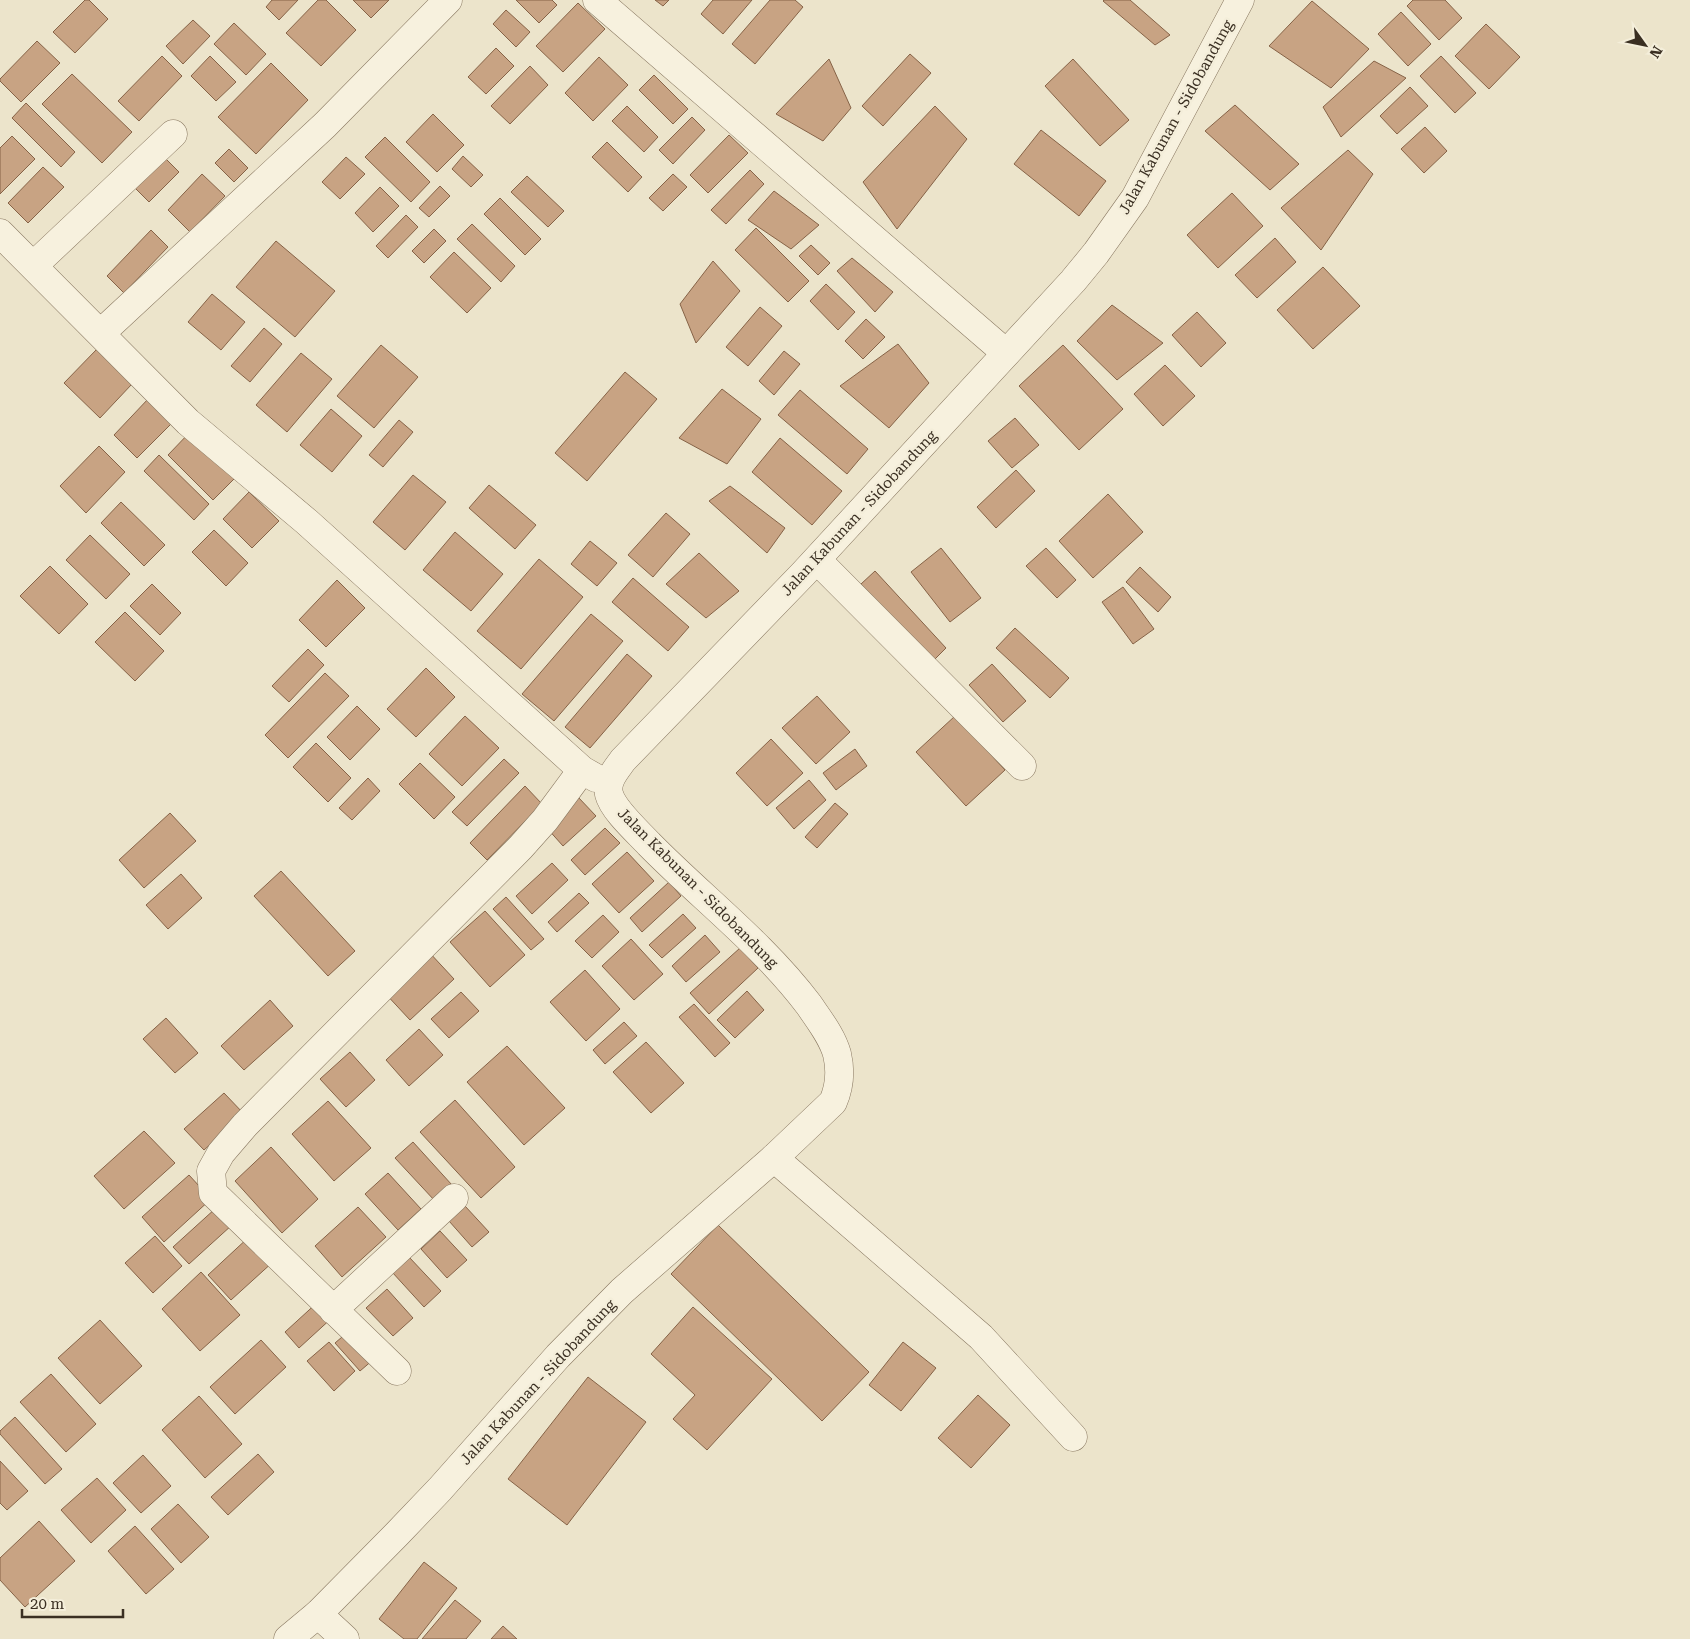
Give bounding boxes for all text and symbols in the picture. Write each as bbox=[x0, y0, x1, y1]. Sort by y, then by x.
street label: Jalan Kabunan - Sidobandung bbox=[1115, 16, 1237, 217]
north arrow bbox=[1620, 20, 1670, 70]
text: N bbox=[1646, 43, 1666, 61]
street label: Jalan Kabunan - Sidobandung bbox=[778, 426, 941, 599]
street label: Jalan Kabunan - Sidobandung bbox=[614, 804, 782, 972]
street label: Jalan Kabunan - Sidobandung bbox=[457, 1295, 620, 1468]
scale bar bbox=[22, 1586, 124, 1618]
text: 20 m bbox=[30, 1595, 65, 1613]

